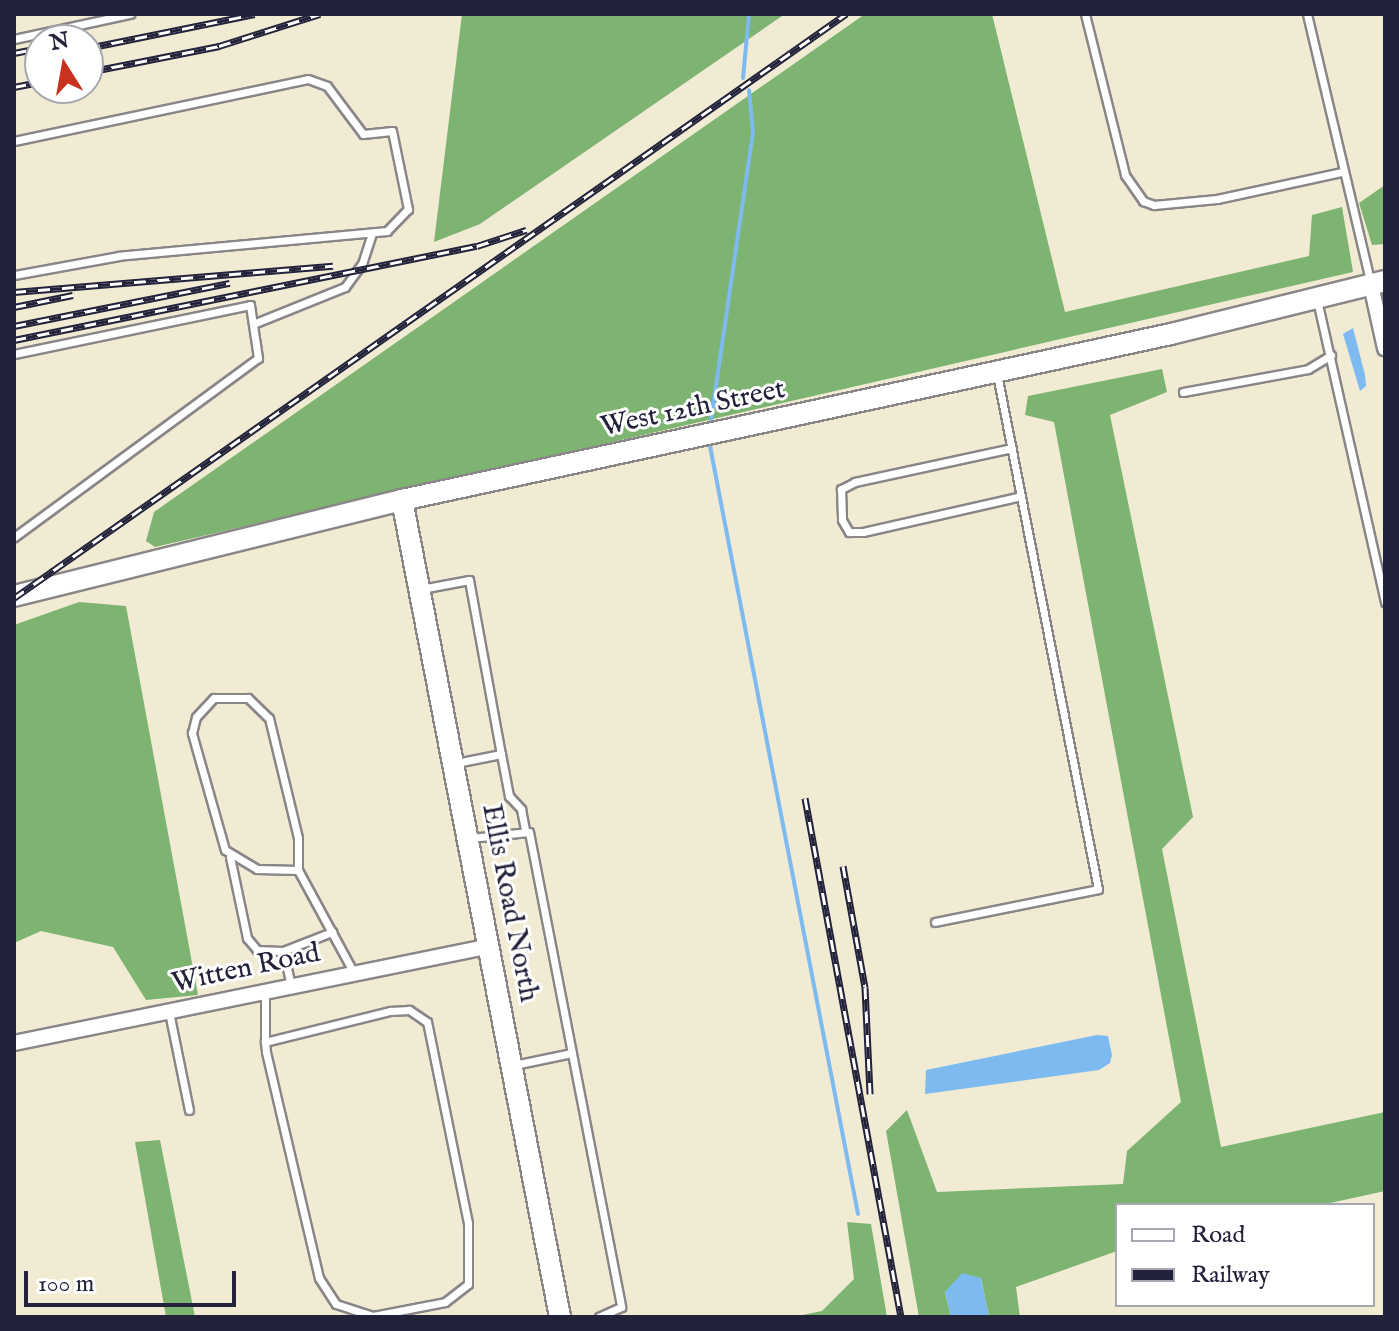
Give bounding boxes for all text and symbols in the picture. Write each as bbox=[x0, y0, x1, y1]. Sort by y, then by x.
north arrow bbox=[24, 24, 104, 104]
text: N bbox=[48, 27, 72, 58]
street label: West 12th Street bbox=[598, 373, 788, 445]
street label: Ellis Road North bbox=[473, 801, 545, 1005]
street label: Witten Road bbox=[169, 937, 323, 1001]
legend bbox=[1115, 1203, 1375, 1307]
text: Road bbox=[1191, 1220, 1245, 1251]
scale bar bbox=[28, 1255, 240, 1305]
text: Railway bbox=[1191, 1260, 1270, 1291]
text: 100 m bbox=[38, 1269, 94, 1300]

